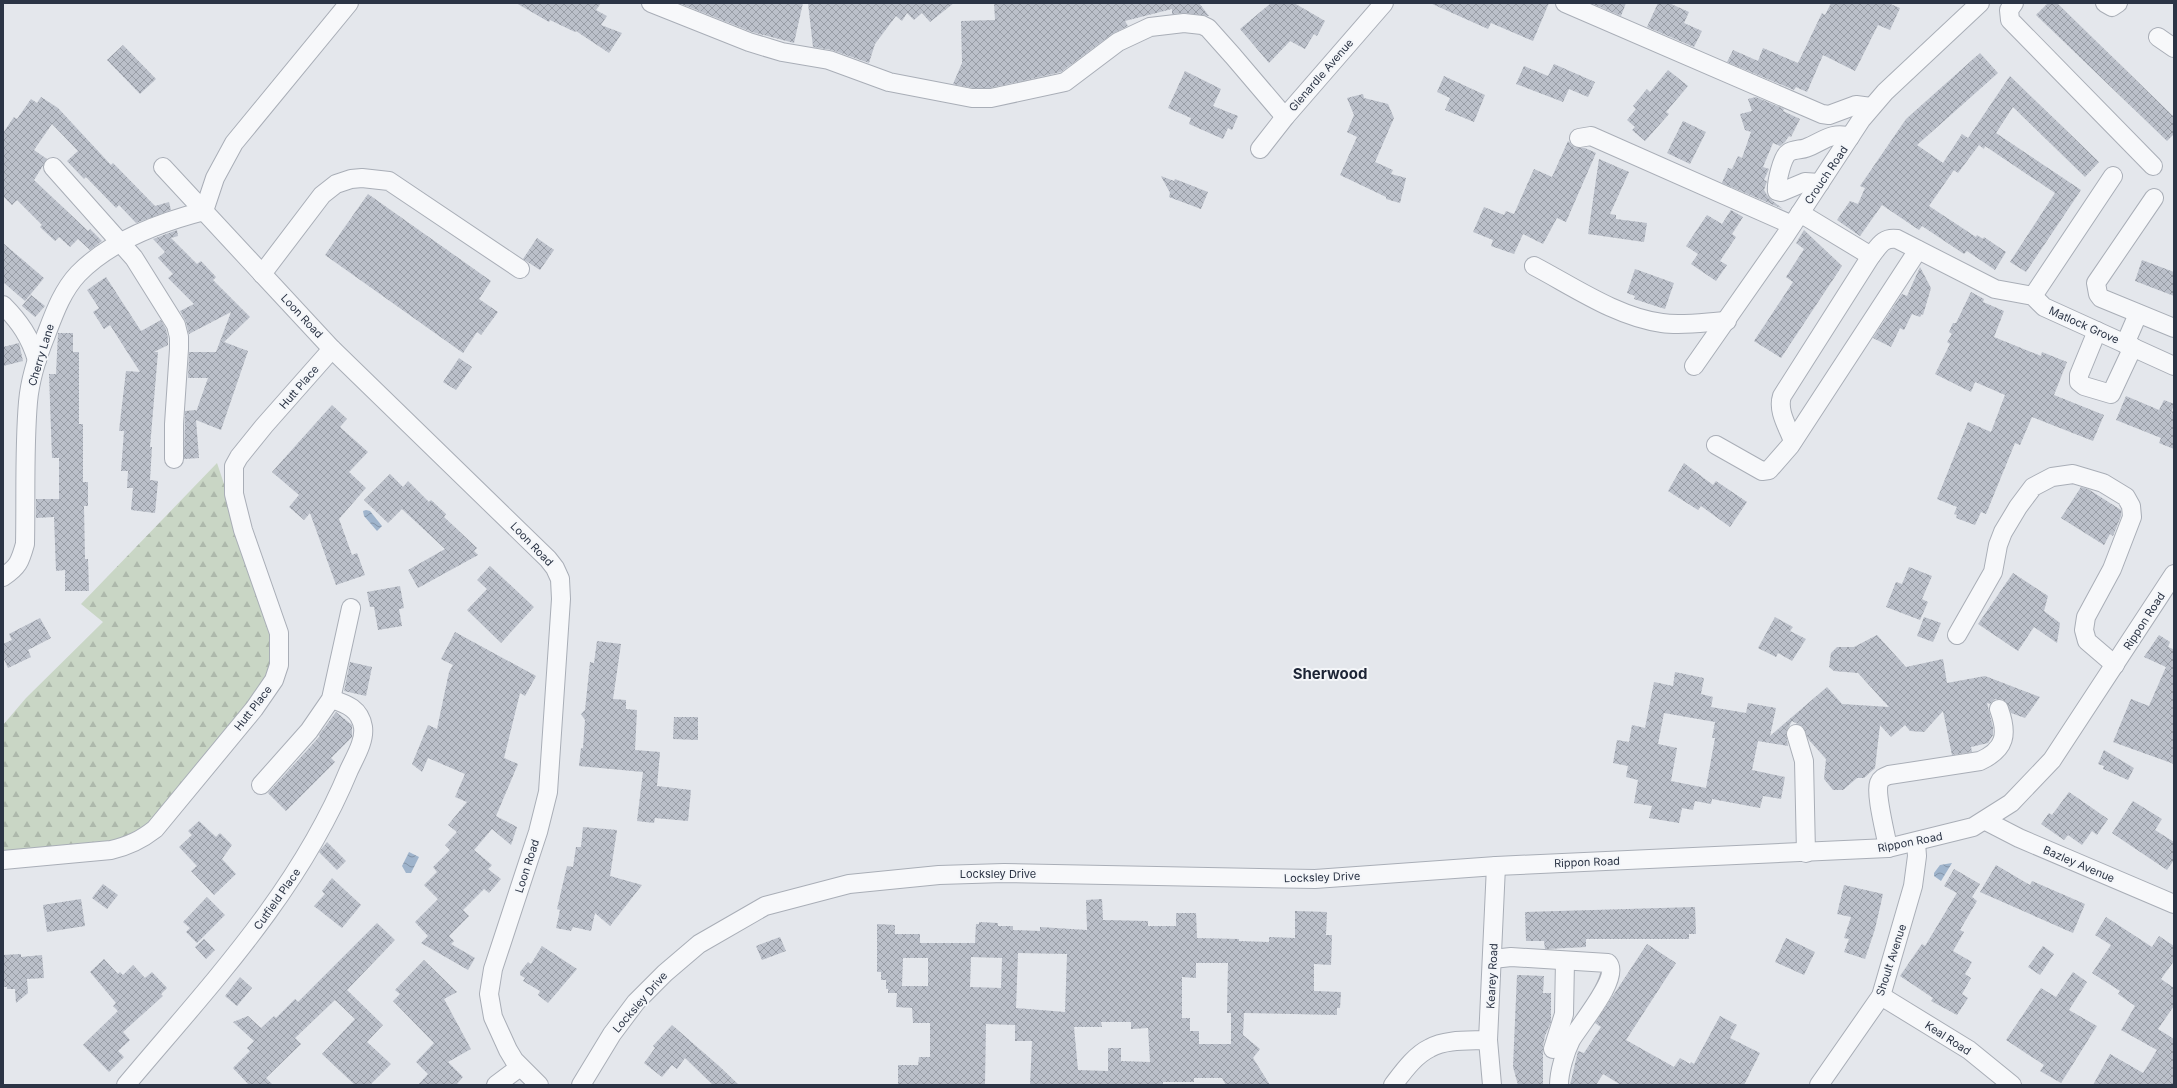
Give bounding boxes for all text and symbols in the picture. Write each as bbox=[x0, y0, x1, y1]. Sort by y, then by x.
street label: Glenardle Avenue bbox=[1286, 36, 1356, 114]
street label: Crouch Road bbox=[1801, 143, 1851, 207]
street label: Loon Road bbox=[278, 291, 326, 341]
street label: Matlock Grove bbox=[2047, 303, 2121, 347]
street label: Cherry Lane bbox=[25, 322, 57, 388]
street label: Hutt Place bbox=[276, 362, 322, 412]
street label: Loon Road bbox=[508, 519, 556, 569]
street label: Rippon Road bbox=[2120, 590, 2168, 652]
district label: Sherwood bbox=[1293, 664, 1367, 683]
street label: Hutt Place bbox=[231, 683, 275, 733]
street label: Rippon Road bbox=[1876, 829, 1944, 855]
street label: Loon Road bbox=[512, 837, 542, 895]
street label: Bazley Avenue bbox=[2041, 843, 2117, 885]
street label: Rippon Road bbox=[1554, 854, 1620, 870]
street label: Cutfield Place bbox=[251, 865, 303, 933]
street label: Locksley Drive bbox=[960, 867, 1036, 881]
street label: Locksley Drive bbox=[1284, 869, 1360, 885]
street label: Shoult Avenue bbox=[1873, 922, 1909, 998]
street label: Kearey Road bbox=[1483, 943, 1501, 1009]
street label: Locksley Drive bbox=[610, 969, 670, 1035]
street label: Keal Road bbox=[1922, 1018, 1974, 1058]

